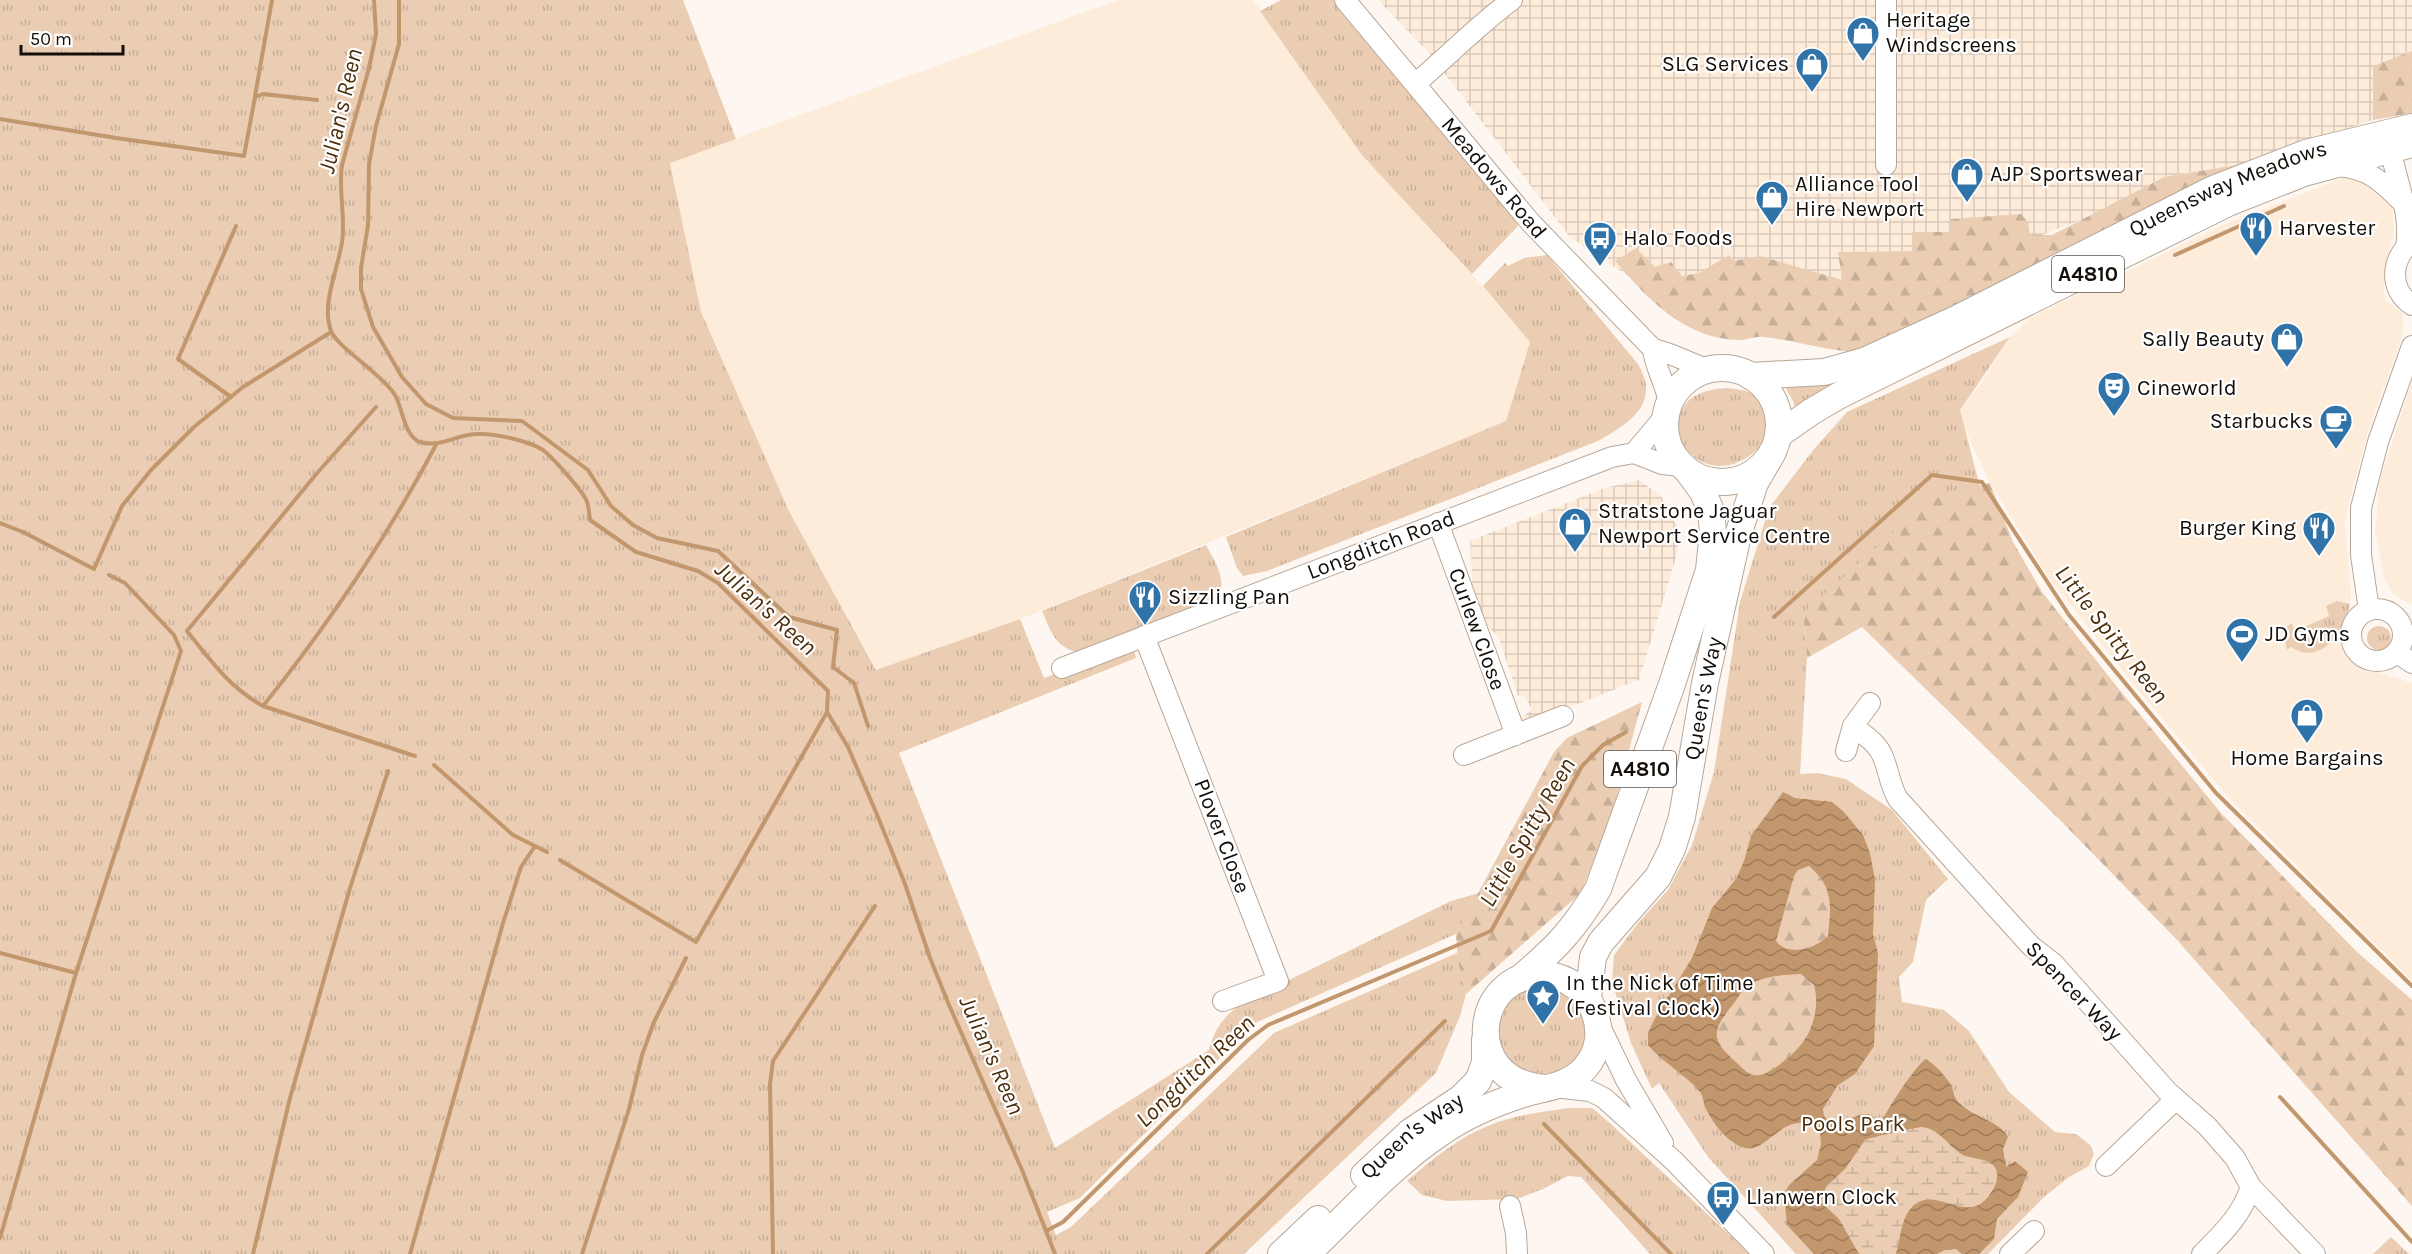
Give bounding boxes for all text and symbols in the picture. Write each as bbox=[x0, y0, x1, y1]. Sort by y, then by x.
place label: Heritage Windscreens bbox=[1886, 7, 2017, 58]
shop icon: Heritage Windscreens bbox=[1845, 15, 1881, 62]
scale bar bbox=[21, 18, 123, 56]
text: 50 m bbox=[30, 28, 72, 50]
water label: Julian's Reen bbox=[312, 46, 368, 176]
shop icon: SLG Services bbox=[1794, 46, 1830, 93]
place label: SLG Services bbox=[1662, 51, 1789, 77]
street label: Meadows Road bbox=[1436, 112, 1552, 244]
street label: Queensway Meadows bbox=[2125, 135, 2330, 242]
shop icon: AJP Sportswear bbox=[1949, 156, 1985, 203]
place label: AJP Sportswear bbox=[1990, 161, 2142, 187]
place label: Alliance Tool Hire Newport bbox=[1795, 171, 1924, 222]
shop icon: Alliance Tool Hire Newport bbox=[1754, 179, 1790, 226]
restaurant icon: Harvester bbox=[2238, 210, 2274, 257]
place label: Harvester bbox=[2279, 215, 2375, 241]
bus stop icon: Halo Foods bbox=[1582, 220, 1618, 267]
place label: Halo Foods bbox=[1623, 225, 1733, 251]
road number: A4810 bbox=[2052, 256, 2124, 292]
shop icon: Sally Beauty bbox=[2269, 321, 2305, 368]
place label: Sally Beauty bbox=[2142, 326, 2264, 352]
theatre icon: Cineworld bbox=[2096, 370, 2132, 417]
place label: Cineworld bbox=[2137, 375, 2237, 401]
cafe icon: Starbucks bbox=[2318, 403, 2354, 450]
place label: Starbucks bbox=[2210, 408, 2313, 434]
place label: Stratstone Jaguar Newport Service Centre bbox=[1598, 498, 1830, 549]
street label: Longditch Road bbox=[1303, 505, 1459, 585]
shop icon: Stratstone Jaguar Newport Service Centre bbox=[1557, 506, 1593, 553]
restaurant icon: Burger King bbox=[2301, 510, 2337, 557]
place label: Burger King bbox=[2179, 515, 2297, 541]
water label: Julian's Reen bbox=[709, 555, 823, 661]
water label: Little Spitty Reen bbox=[2049, 559, 2175, 709]
street label: Curlew Close bbox=[1443, 564, 1511, 694]
restaurant icon: Sizzling Pan bbox=[1127, 579, 1163, 626]
place label: Sizzling Pan bbox=[1168, 584, 1290, 610]
sports icon: JD Gyms bbox=[2224, 616, 2260, 663]
place label: JD Gyms bbox=[2265, 621, 2350, 647]
street label: Queen's Way bbox=[1679, 634, 1728, 762]
shop icon: Home Bargains bbox=[2289, 697, 2325, 744]
place label: Home Bargains bbox=[2230, 745, 2384, 771]
road number: A4810 bbox=[1604, 751, 1676, 787]
water label: Little Spitty Reen bbox=[1473, 752, 1581, 912]
street label: Plover Close bbox=[1188, 775, 1256, 897]
street label: Spencer Way bbox=[2020, 936, 2128, 1046]
place label: In the Nick of Time (Festival Clock) bbox=[1566, 970, 1754, 1021]
place icon: In the Nick of Time (Festival Clock) bbox=[1525, 978, 1561, 1025]
water label: Julian's Reen bbox=[953, 991, 1031, 1119]
water label: Longditch Reen bbox=[1130, 1009, 1260, 1133]
street label: Queen's Way bbox=[1355, 1087, 1468, 1185]
park label: Pools Park bbox=[1801, 1111, 1905, 1137]
bus stop icon: Llanwern Clock bbox=[1705, 1179, 1741, 1226]
place label: Llanwern Clock bbox=[1746, 1184, 1897, 1210]

